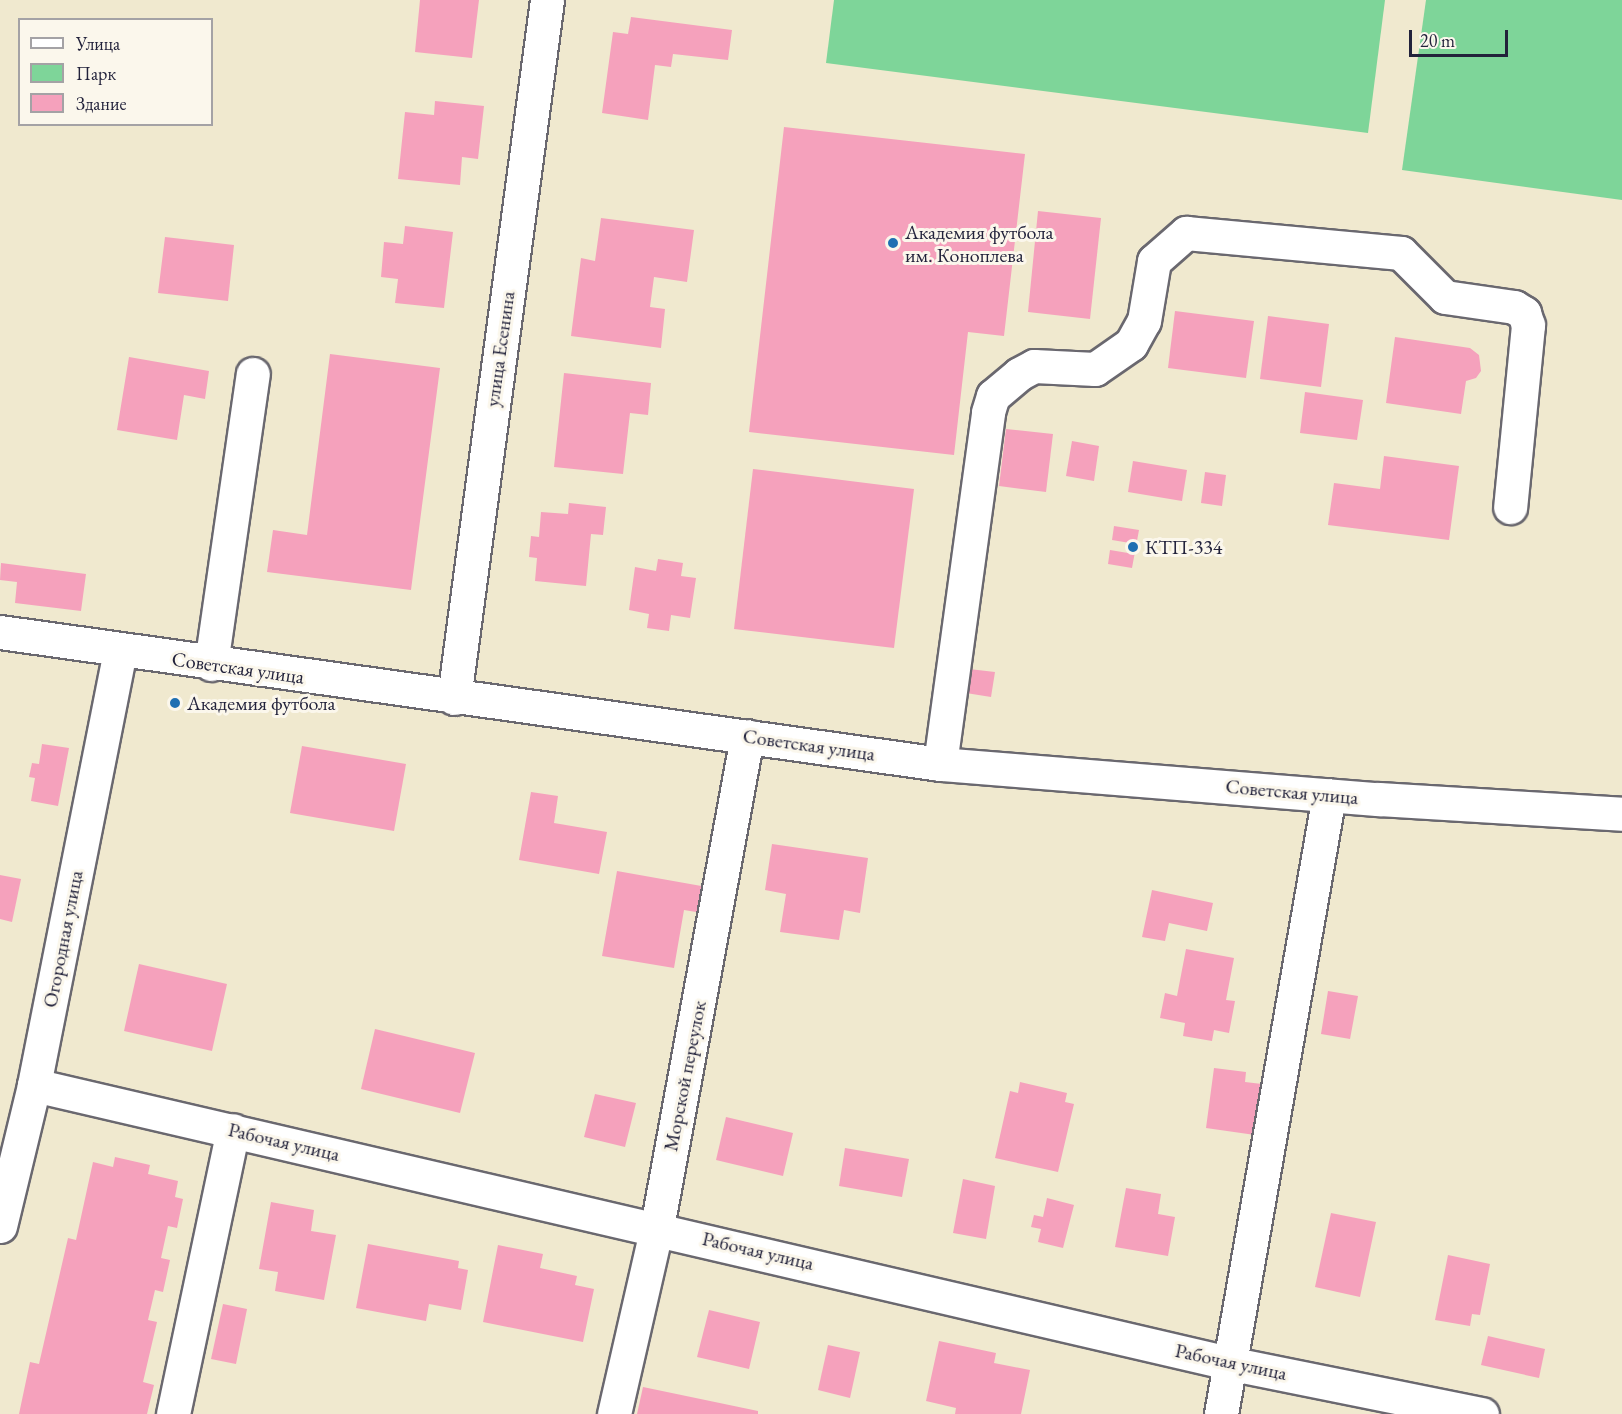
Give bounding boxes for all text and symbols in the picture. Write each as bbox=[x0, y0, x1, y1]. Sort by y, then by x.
legend bbox=[18, 18, 213, 126]
scale bar bbox=[1412, 18, 1511, 56]
text: 20 m bbox=[1420, 29, 1455, 52]
text: Улица bbox=[76, 32, 120, 55]
text: Парк bbox=[76, 62, 116, 85]
text: Здание bbox=[76, 92, 126, 115]
place label: Академия футбола им. Коноплева bbox=[905, 220, 1054, 267]
marker: Академия футбола им. Коноплева bbox=[886, 236, 900, 250]
street label: улица Есенина bbox=[480, 290, 520, 408]
place label: КТП-334 bbox=[1145, 535, 1222, 559]
marker: КТП-334 bbox=[1126, 540, 1140, 554]
street label: Советская улица bbox=[170, 647, 306, 689]
place label: Академия футбола bbox=[187, 691, 336, 715]
marker: Академия футбола bbox=[168, 696, 182, 710]
street label: Советская улица bbox=[741, 724, 877, 766]
street label: Советская улица bbox=[1225, 774, 1359, 810]
street label: Огородная улица bbox=[38, 868, 88, 1010]
street label: Морской переулок bbox=[659, 999, 711, 1153]
street label: Рабочая улица bbox=[226, 1118, 342, 1166]
street label: Рабочая улица bbox=[700, 1227, 816, 1275]
street label: Рабочая улица bbox=[1173, 1338, 1289, 1386]

